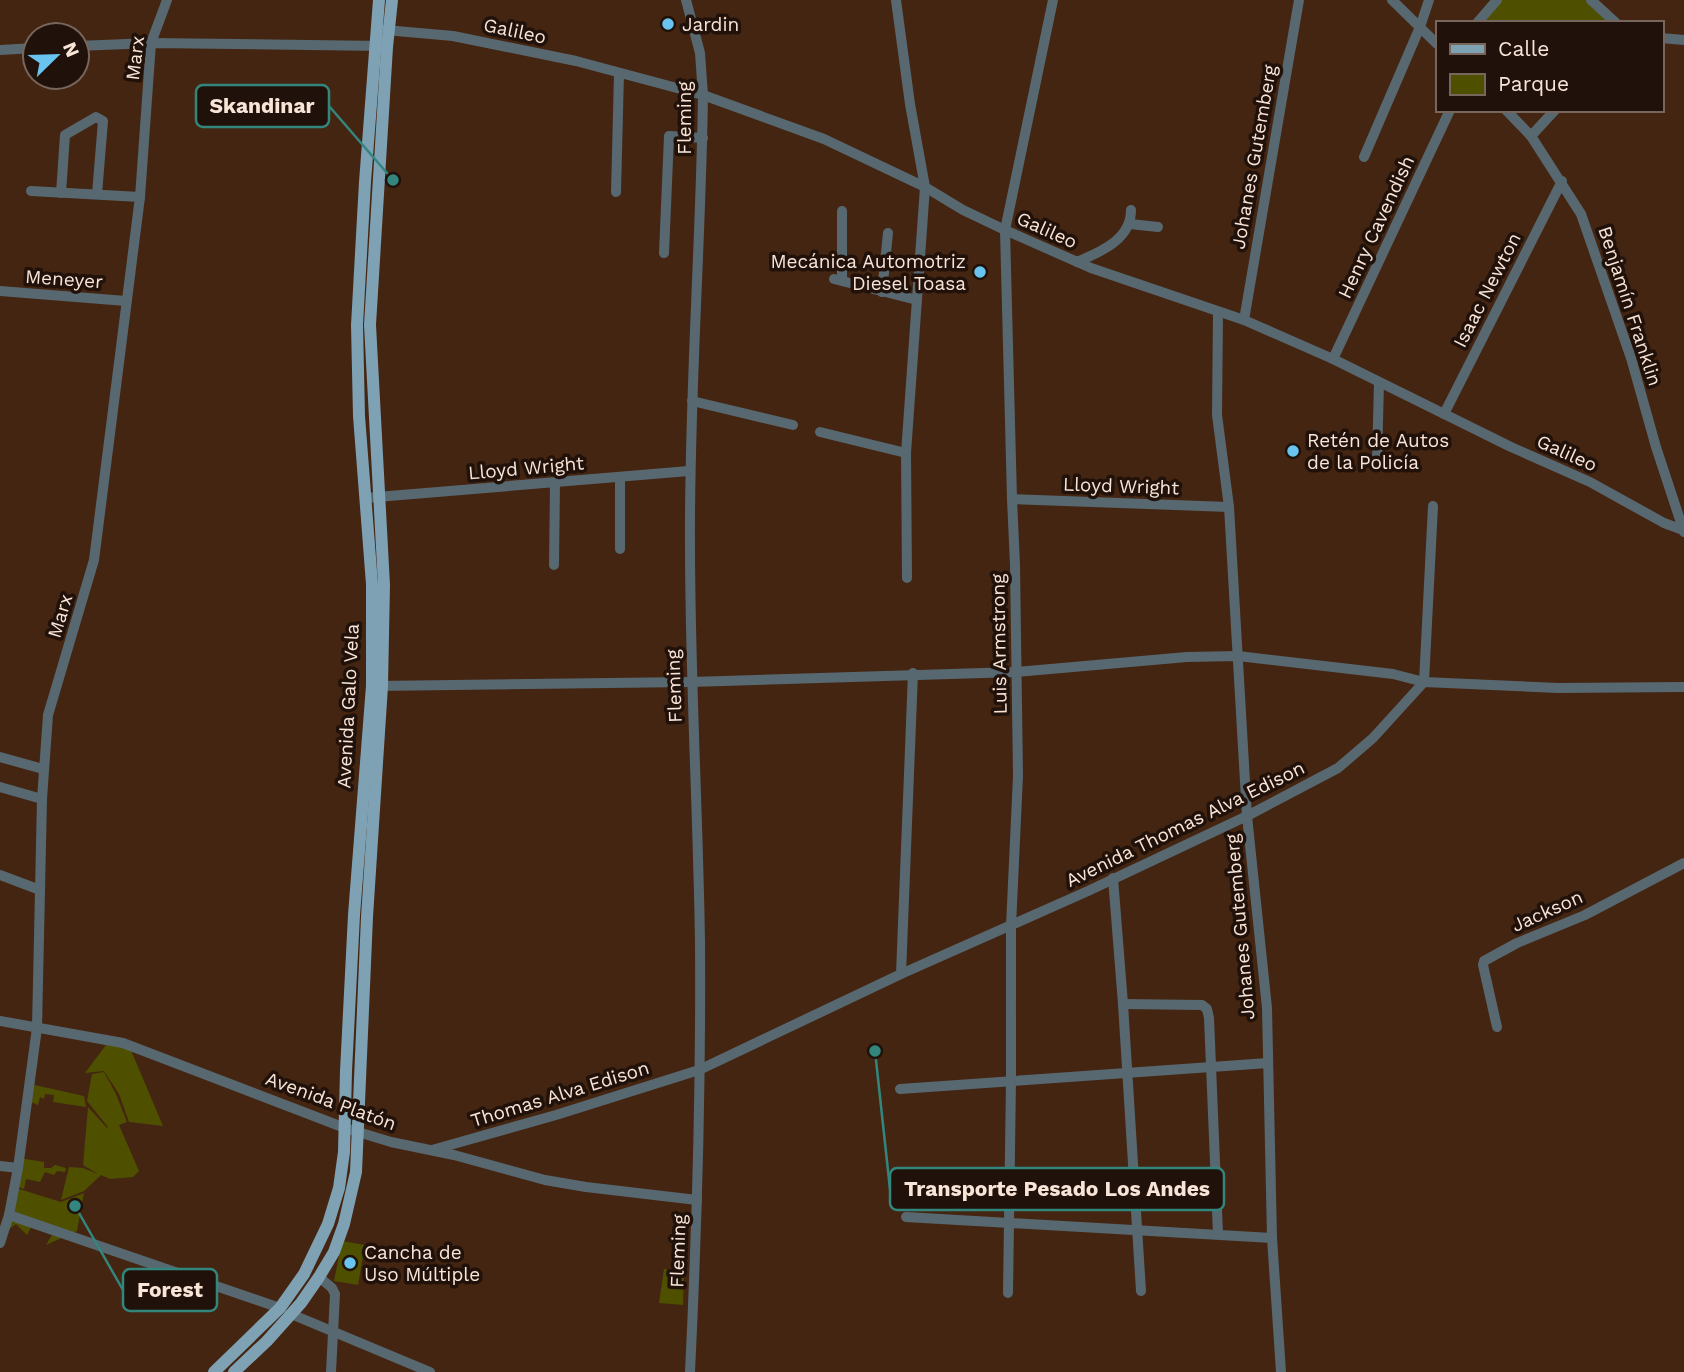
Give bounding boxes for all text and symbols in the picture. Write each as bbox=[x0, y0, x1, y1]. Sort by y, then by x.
street label: Galileo bbox=[482, 13, 548, 49]
place label: Jardin bbox=[682, 13, 739, 36]
marker: Jardin bbox=[660, 16, 676, 32]
north arrow bbox=[21, 21, 91, 91]
legend bbox=[1436, 21, 1663, 112]
street label: Marx bbox=[121, 34, 149, 82]
text: Calle bbox=[1498, 36, 1549, 61]
text: N bbox=[58, 39, 85, 61]
street label: Johanes Gutemberg bbox=[1226, 62, 1282, 251]
text: Parque bbox=[1498, 71, 1569, 96]
street label: Fleming bbox=[673, 80, 696, 155]
callout: Skandinar bbox=[196, 85, 329, 127]
text: Skandinar bbox=[209, 93, 315, 118]
street label: Henry Cavendish bbox=[1333, 152, 1419, 302]
street label: Galileo bbox=[1013, 207, 1081, 253]
street label: Benjamín Franklin bbox=[1593, 223, 1667, 389]
street label: Isaac Newton bbox=[1448, 229, 1526, 351]
place label: Mecánica Automotriz Diesel Toasa bbox=[770, 250, 966, 295]
marker: Mecánica Automotriz Diesel Toasa bbox=[972, 264, 988, 280]
street label: Meneyer bbox=[24, 265, 104, 293]
place label: Retén de Autos de la Policía bbox=[1307, 429, 1449, 474]
street label: Galileo bbox=[1533, 430, 1601, 476]
marker: Retén de Autos de la Policía bbox=[1285, 443, 1301, 459]
street label: Lloyd Wright bbox=[467, 451, 585, 485]
street label: Lloyd Wright bbox=[1062, 472, 1180, 500]
street label: Luis Armstrong bbox=[986, 573, 1012, 715]
street label: Marx bbox=[42, 591, 78, 641]
street label: Avenida Galo Vela bbox=[332, 623, 364, 789]
street label: Fleming bbox=[661, 648, 687, 723]
street label: Avenida Thomas Alva Edison bbox=[1062, 756, 1308, 892]
street label: Johanes Gutemberg bbox=[1220, 832, 1260, 1021]
street label: Jackson bbox=[1508, 885, 1586, 937]
street label: Thomas Alva Edison bbox=[468, 1056, 652, 1132]
street label: Avenida Platón bbox=[263, 1067, 399, 1135]
callout: Transporte Pesado Los Andes bbox=[890, 1168, 1224, 1210]
text: Transporte Pesado Los Andes bbox=[904, 1176, 1210, 1201]
street label: Fleming bbox=[665, 1213, 691, 1288]
place label: Cancha de Uso Múltiple bbox=[364, 1241, 480, 1286]
marker: Cancha de Uso Múltiple bbox=[342, 1255, 358, 1271]
callout: Forest bbox=[123, 1269, 217, 1311]
text: Forest bbox=[137, 1277, 203, 1302]

